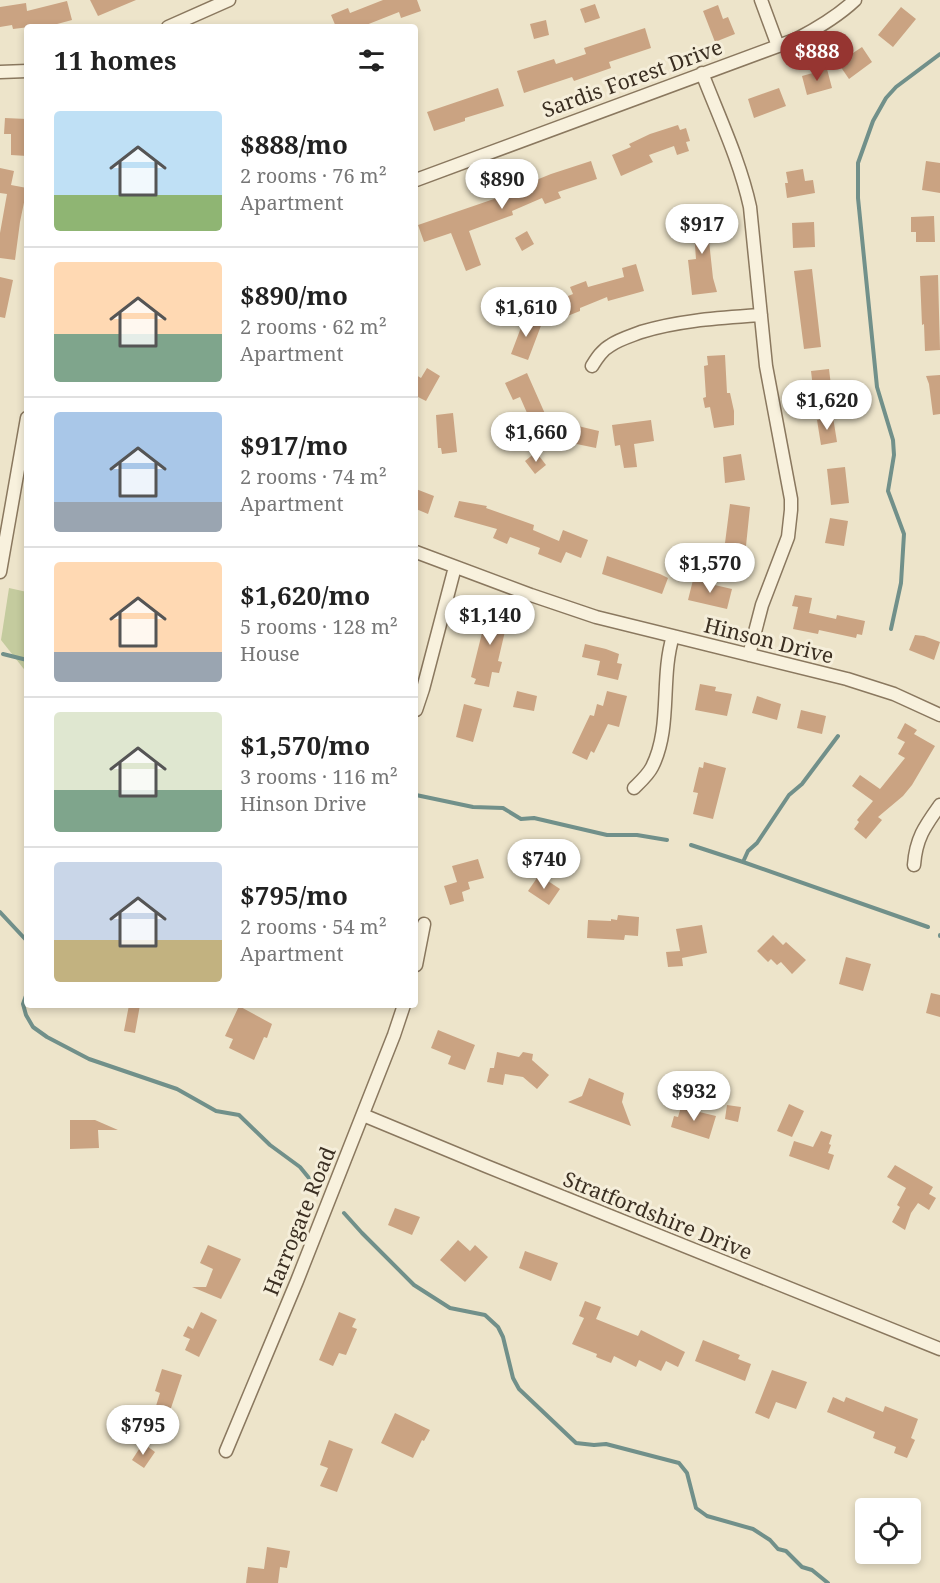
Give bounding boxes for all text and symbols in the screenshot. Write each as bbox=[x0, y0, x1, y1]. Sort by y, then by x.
pin: $888 bbox=[781, 31, 853, 82]
street label: Sardis Forest Drive bbox=[538, 32, 726, 124]
text: $888 bbox=[794, 37, 840, 64]
text: 11 homes bbox=[54, 42, 176, 78]
icon: filters bbox=[355, 44, 388, 77]
text: $888/mo bbox=[240, 126, 348, 162]
icon: home bbox=[102, 135, 174, 207]
pin: $890 bbox=[466, 159, 538, 210]
text: 2 rooms · 76 m² bbox=[240, 162, 387, 189]
text: $890 bbox=[479, 165, 525, 192]
text: Apartment bbox=[240, 189, 344, 216]
pin: $917 bbox=[666, 204, 738, 255]
text: $917 bbox=[679, 210, 725, 237]
text: $890/mo bbox=[240, 277, 348, 313]
icon: home bbox=[102, 286, 174, 358]
pin: $1,610 bbox=[477, 287, 575, 338]
text: $1,610 bbox=[495, 293, 557, 320]
text: 2 rooms · 62 m² bbox=[240, 313, 387, 340]
text: Apartment bbox=[240, 340, 344, 367]
pin: $1,620 bbox=[778, 380, 876, 431]
text: $1,620 bbox=[796, 386, 858, 413]
pin: $1,660 bbox=[487, 412, 585, 463]
text: $1,660 bbox=[505, 418, 567, 445]
text: $917/mo bbox=[240, 427, 348, 463]
icon: home bbox=[102, 436, 174, 508]
text: 2 rooms · 74 m² bbox=[240, 463, 387, 490]
text: Apartment bbox=[240, 490, 344, 517]
pin: $1,570 bbox=[661, 543, 759, 594]
text: $1,570 bbox=[679, 549, 741, 576]
text: $1,620/mo bbox=[240, 577, 370, 613]
icon: home bbox=[102, 586, 174, 658]
pin: $1,140 bbox=[441, 595, 539, 646]
text: $1,140 bbox=[459, 601, 521, 628]
street label: Hinson Drive bbox=[701, 610, 837, 670]
text: 5 rooms · 128 m² bbox=[240, 613, 398, 640]
text: House bbox=[240, 640, 300, 667]
text: $1,570/mo bbox=[240, 727, 370, 763]
icon: home bbox=[102, 736, 174, 808]
text: 3 rooms · 116 m² bbox=[240, 763, 398, 790]
text: Hinson Drive bbox=[240, 790, 366, 817]
pin: $740 bbox=[508, 839, 580, 890]
text: $740 bbox=[521, 845, 567, 872]
text: $795/mo bbox=[240, 877, 348, 913]
icon: home bbox=[102, 886, 174, 958]
text: 2 rooms · 54 m² bbox=[240, 913, 387, 940]
text: Apartment bbox=[240, 940, 344, 967]
pin: $932 bbox=[658, 1071, 730, 1122]
text: $932 bbox=[671, 1077, 717, 1104]
street label: Harrogate Road bbox=[256, 1142, 342, 1300]
street label: Stratfordshire Drive bbox=[559, 1164, 757, 1266]
pin: $795 bbox=[107, 1405, 179, 1456]
text: $795 bbox=[120, 1411, 166, 1438]
map controls bbox=[855, 1498, 921, 1564]
button: locate bbox=[855, 1498, 921, 1564]

